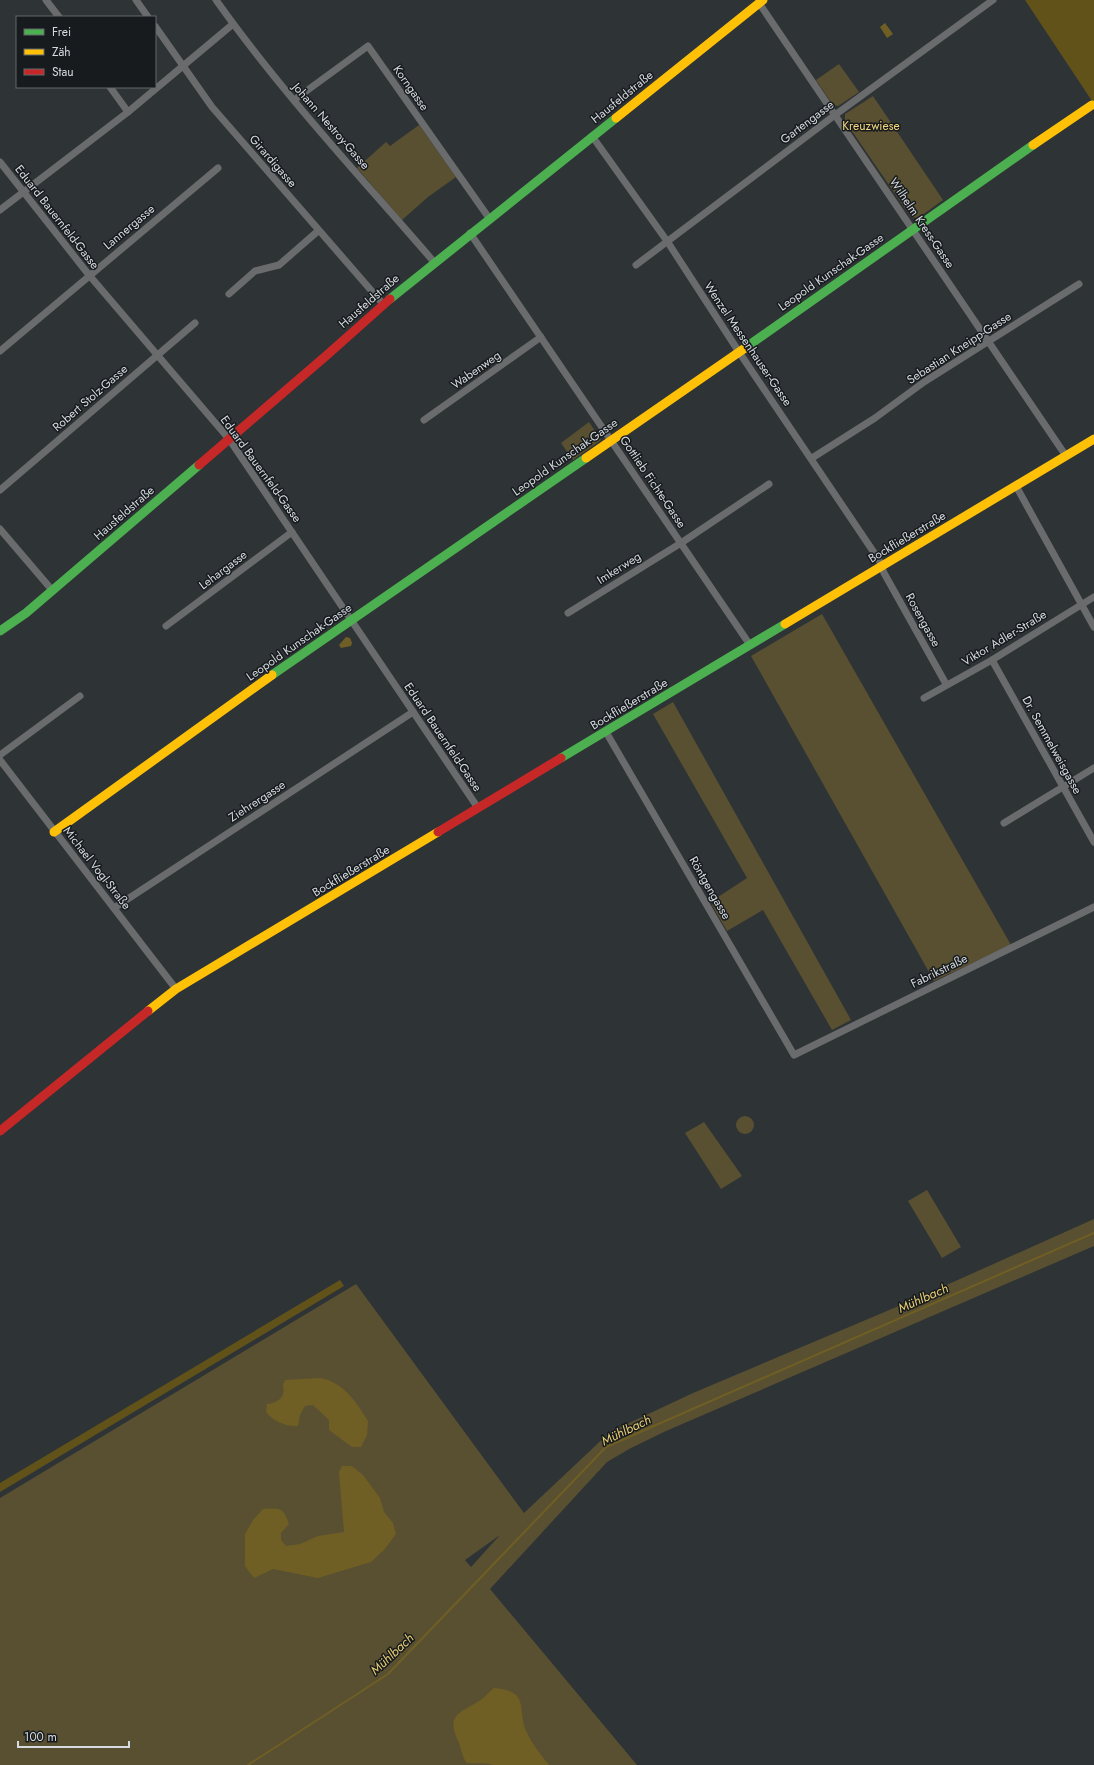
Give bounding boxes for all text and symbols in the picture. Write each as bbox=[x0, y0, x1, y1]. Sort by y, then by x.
legend bbox=[16, 16, 156, 88]
text: Frei bbox=[52, 23, 71, 41]
text: Zäh bbox=[52, 43, 71, 61]
street label: Korngasse bbox=[389, 62, 433, 114]
text: Stau bbox=[52, 63, 74, 81]
street label: Hausfeldstraße bbox=[587, 66, 657, 128]
street label: Johann Nestroy-Gasse bbox=[287, 77, 374, 173]
street label: Gartengasse bbox=[776, 96, 838, 148]
park label: Kreuzwiese bbox=[842, 117, 900, 135]
street label: Girardigasse bbox=[245, 131, 301, 191]
street label: Eduard Bauernfeld-Gasse bbox=[10, 161, 104, 273]
street label: Wilhelm Kress-Gasse bbox=[885, 174, 959, 272]
street label: Lannergasse bbox=[99, 200, 159, 254]
street label: Leopold Kunschak-Gasse bbox=[775, 229, 887, 315]
street label: Hausfeldstraße bbox=[335, 270, 403, 332]
street label: Wenzel Messenhauser-Gasse bbox=[700, 278, 796, 410]
street label: Sebastian Kneipp-Gasse bbox=[903, 307, 1015, 389]
street label: Wabenweg bbox=[448, 346, 504, 394]
street label: Robert Stolz-Gasse bbox=[48, 360, 132, 436]
street label: Eduard Bauernfeld-Gasse bbox=[216, 412, 306, 526]
street label: Leopold Kunschak-Gasse bbox=[509, 414, 621, 500]
street label: Gottlieb Fichte-Gasse bbox=[615, 432, 691, 532]
street label: Hausfeldstraße bbox=[90, 482, 158, 544]
street label: Bockfließerstraße bbox=[865, 507, 949, 567]
street label: Lehargasse bbox=[195, 546, 251, 594]
street label: Imkerweg bbox=[593, 547, 645, 589]
street label: Rosengasse bbox=[901, 590, 945, 650]
street label: Leopold Kunschak-Gasse bbox=[243, 599, 355, 685]
street label: Viktor Adler-Straße bbox=[958, 606, 1050, 670]
street label: Bockfließerstraße bbox=[587, 674, 671, 734]
street label: Eduard Bauernfeld-Gasse bbox=[400, 679, 486, 795]
street label: Dr. Semmelweisgasse bbox=[1018, 693, 1086, 797]
street label: Ziehrergasse bbox=[225, 776, 289, 826]
street label: Michael Vogl-Straße bbox=[59, 823, 135, 913]
street label: Bockfließerstraße bbox=[309, 841, 393, 901]
street label: Röntgengasse bbox=[685, 853, 735, 923]
street label: Fabrikstraße bbox=[907, 949, 971, 993]
water label: Mühlbach bbox=[895, 1278, 952, 1318]
water label: Mühlbach bbox=[598, 1410, 654, 1450]
water label: Mühlbach bbox=[366, 1629, 418, 1679]
scale bar bbox=[18, 1723, 129, 1749]
text: 100 m bbox=[24, 1728, 57, 1746]

